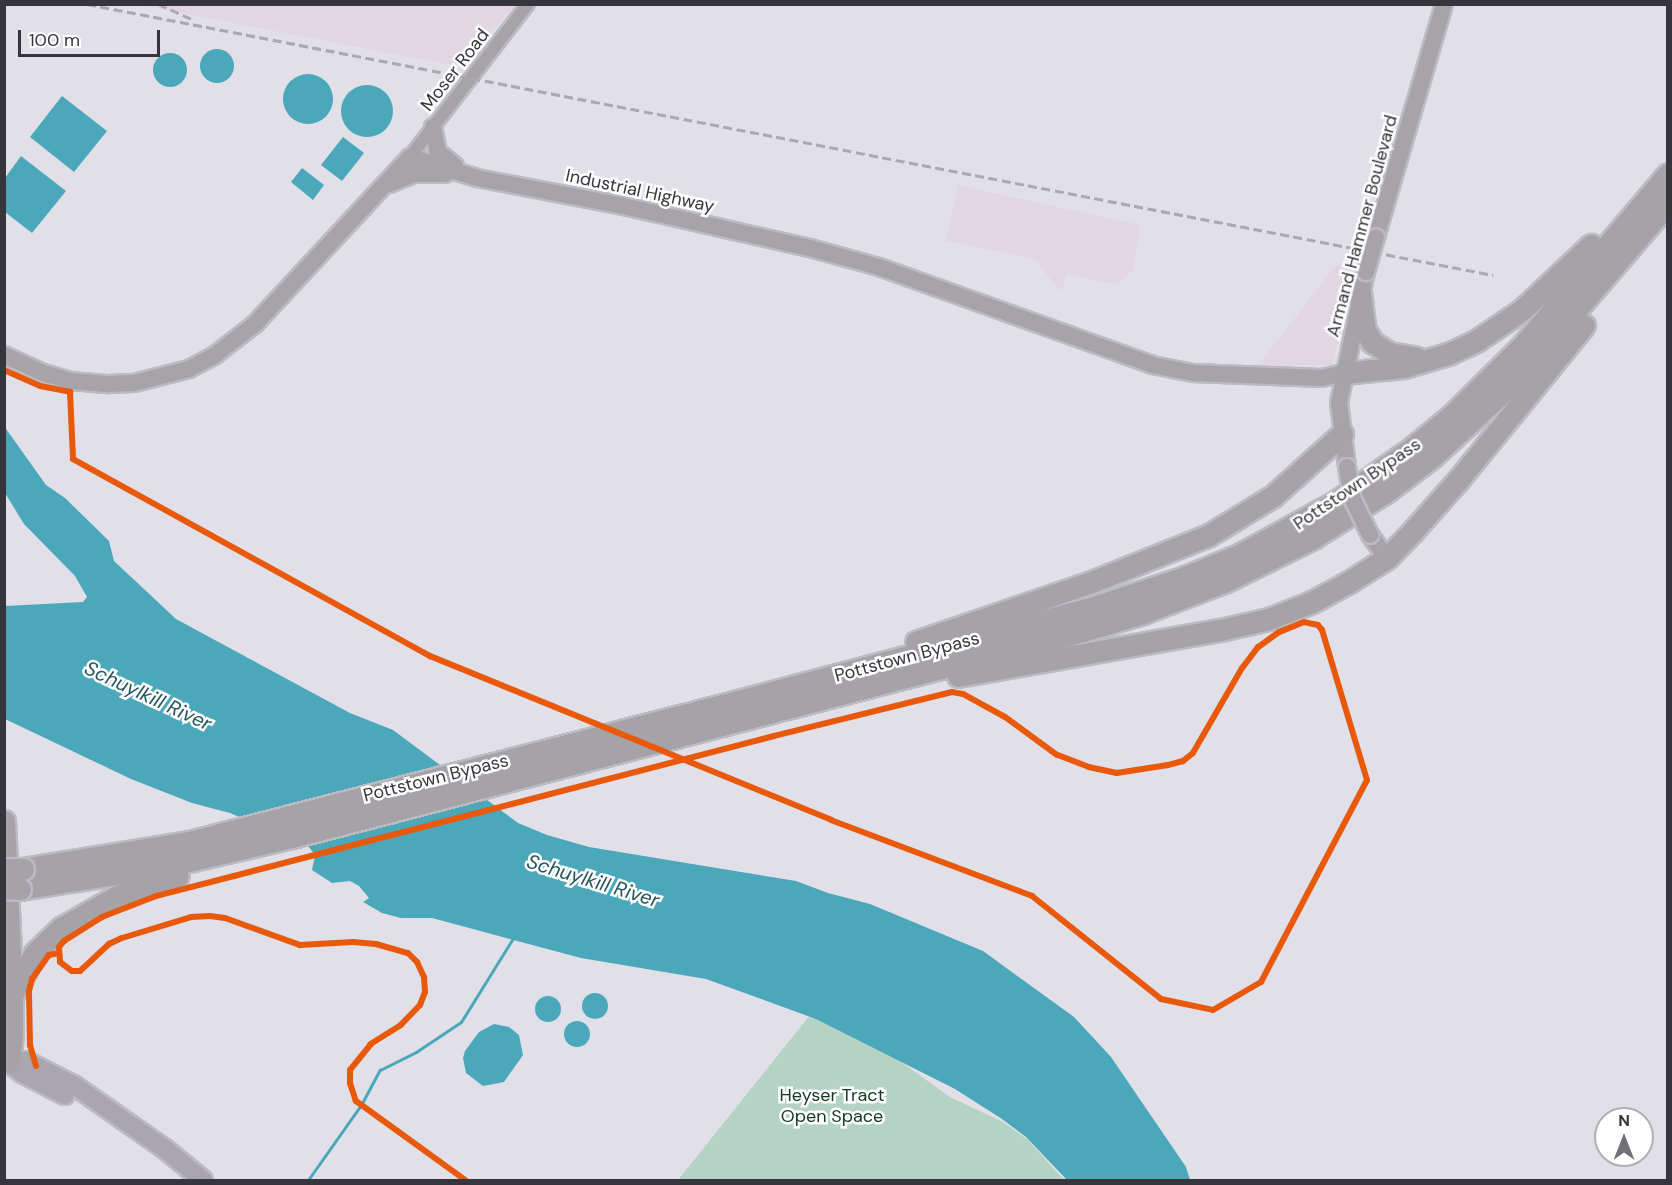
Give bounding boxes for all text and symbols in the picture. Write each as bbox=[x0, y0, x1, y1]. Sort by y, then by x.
scale bar bbox=[21, 18, 164, 56]
street label: Moser Road bbox=[416, 25, 494, 115]
text: 100 m bbox=[29, 28, 80, 52]
street label: Armand Hammer Boulevard bbox=[1322, 113, 1402, 339]
street label: Industrial Highway bbox=[564, 165, 716, 217]
street label: Pottstown Bypass bbox=[1289, 433, 1425, 535]
street label: Pottstown Bypass bbox=[832, 627, 982, 687]
water label: Schuylkill River bbox=[81, 656, 215, 736]
street label: Pottstown Bypass bbox=[361, 750, 511, 806]
water label: Schuylkill River bbox=[524, 849, 662, 913]
park label: Heyser Tract Open Space bbox=[780, 1085, 884, 1128]
north arrow bbox=[1594, 1107, 1654, 1167]
text: N bbox=[1618, 1110, 1630, 1131]

